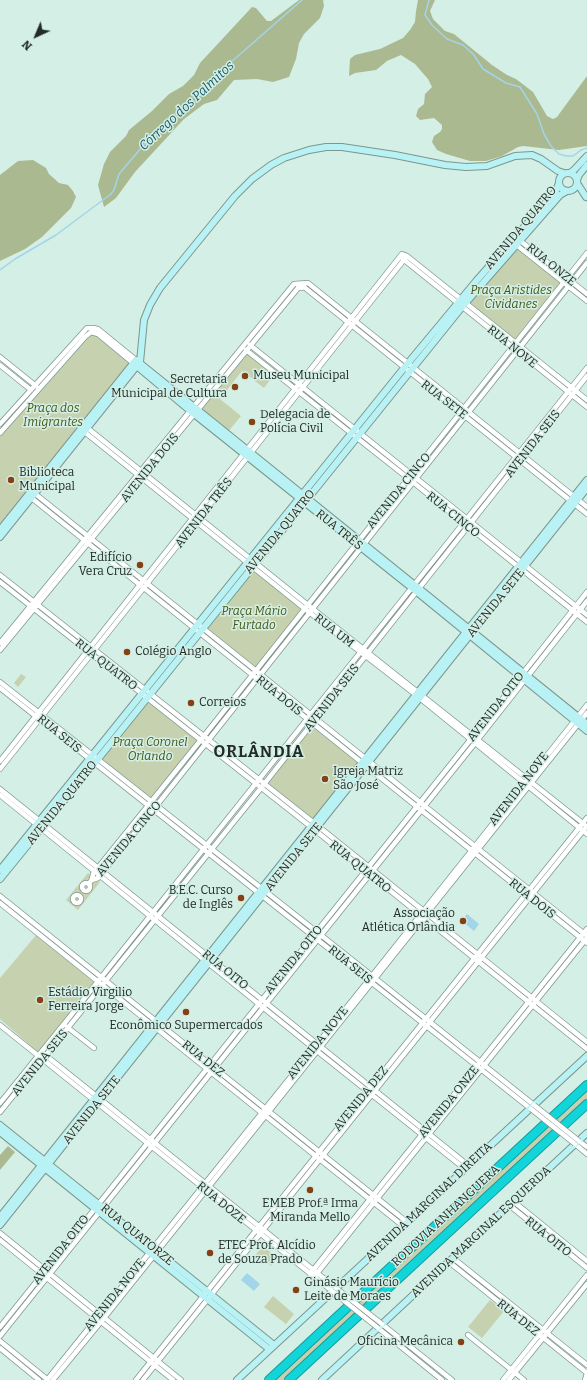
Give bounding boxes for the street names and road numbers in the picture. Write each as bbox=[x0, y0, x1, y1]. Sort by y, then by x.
street label: AVENIDA QUATRO bbox=[482, 183, 560, 273]
street label: RUA ONZE bbox=[523, 241, 579, 289]
street label: RUA NOVE bbox=[484, 322, 540, 372]
street label: RUA SETE bbox=[418, 377, 470, 423]
street label: AVENIDA SEIS bbox=[502, 407, 564, 481]
street label: AVENIDA DOIS bbox=[118, 431, 182, 505]
street label: AVENIDA CINCO bbox=[364, 450, 434, 532]
street label: AVENIDA TRÊS bbox=[172, 475, 236, 551]
street label: AVENIDA QUATRO bbox=[242, 487, 318, 577]
street label: RUA CINCO bbox=[423, 489, 483, 541]
street label: RUA TRÊS bbox=[313, 507, 365, 553]
street label: AVENIDA SETE bbox=[464, 566, 528, 640]
street label: RUA UM bbox=[311, 611, 357, 651]
street label: RUA QUATRO bbox=[72, 636, 140, 694]
street label: AVENIDA SEIS bbox=[301, 661, 363, 735]
street label: AVENIDA OITO bbox=[464, 669, 528, 745]
street label: RUA DOIS bbox=[253, 673, 305, 719]
street label: RUA SEIS bbox=[34, 712, 84, 756]
street label: AVENIDA NOVE bbox=[486, 749, 552, 829]
street label: AVENIDA QUATRO bbox=[24, 758, 100, 848]
street label: AVENIDA CINCO bbox=[93, 798, 165, 880]
street label: AVENIDA SETE bbox=[262, 820, 326, 894]
street label: RUA QUATRO bbox=[326, 838, 394, 896]
street label: RUA DOIS bbox=[506, 876, 558, 922]
street label: AVENIDA OITO bbox=[262, 923, 326, 997]
street label: RUA SEIS bbox=[325, 943, 375, 987]
street label: RUA OITO bbox=[199, 947, 251, 993]
street label: AVENIDA NOVE bbox=[284, 1004, 352, 1082]
street label: AVENIDA SEIS bbox=[9, 1027, 71, 1099]
street label: RUA DEZ bbox=[179, 1038, 227, 1080]
street label: AVENIDA ONZE bbox=[415, 1063, 483, 1141]
street label: AVENIDA DEZ bbox=[330, 1064, 392, 1134]
street label: AVENIDA SETE bbox=[60, 1073, 124, 1147]
street label: AVENIDA MARGINAL DIREITA bbox=[363, 1139, 495, 1265]
street label: RODOVIA ANHANGUERA bbox=[389, 1162, 503, 1270]
street label: AVENIDA MARGINAL ESQUERDA bbox=[408, 1163, 554, 1301]
street label: RUA DOZE bbox=[194, 1179, 248, 1227]
street label: RUA QUATORZE bbox=[98, 1201, 176, 1269]
street label: AVENIDA OITO bbox=[29, 1212, 93, 1288]
street label: RUA OITO bbox=[522, 1214, 574, 1260]
street label: AVENIDA NOVE bbox=[81, 1256, 149, 1334]
street label: RUA DEZ bbox=[494, 1297, 542, 1339]

